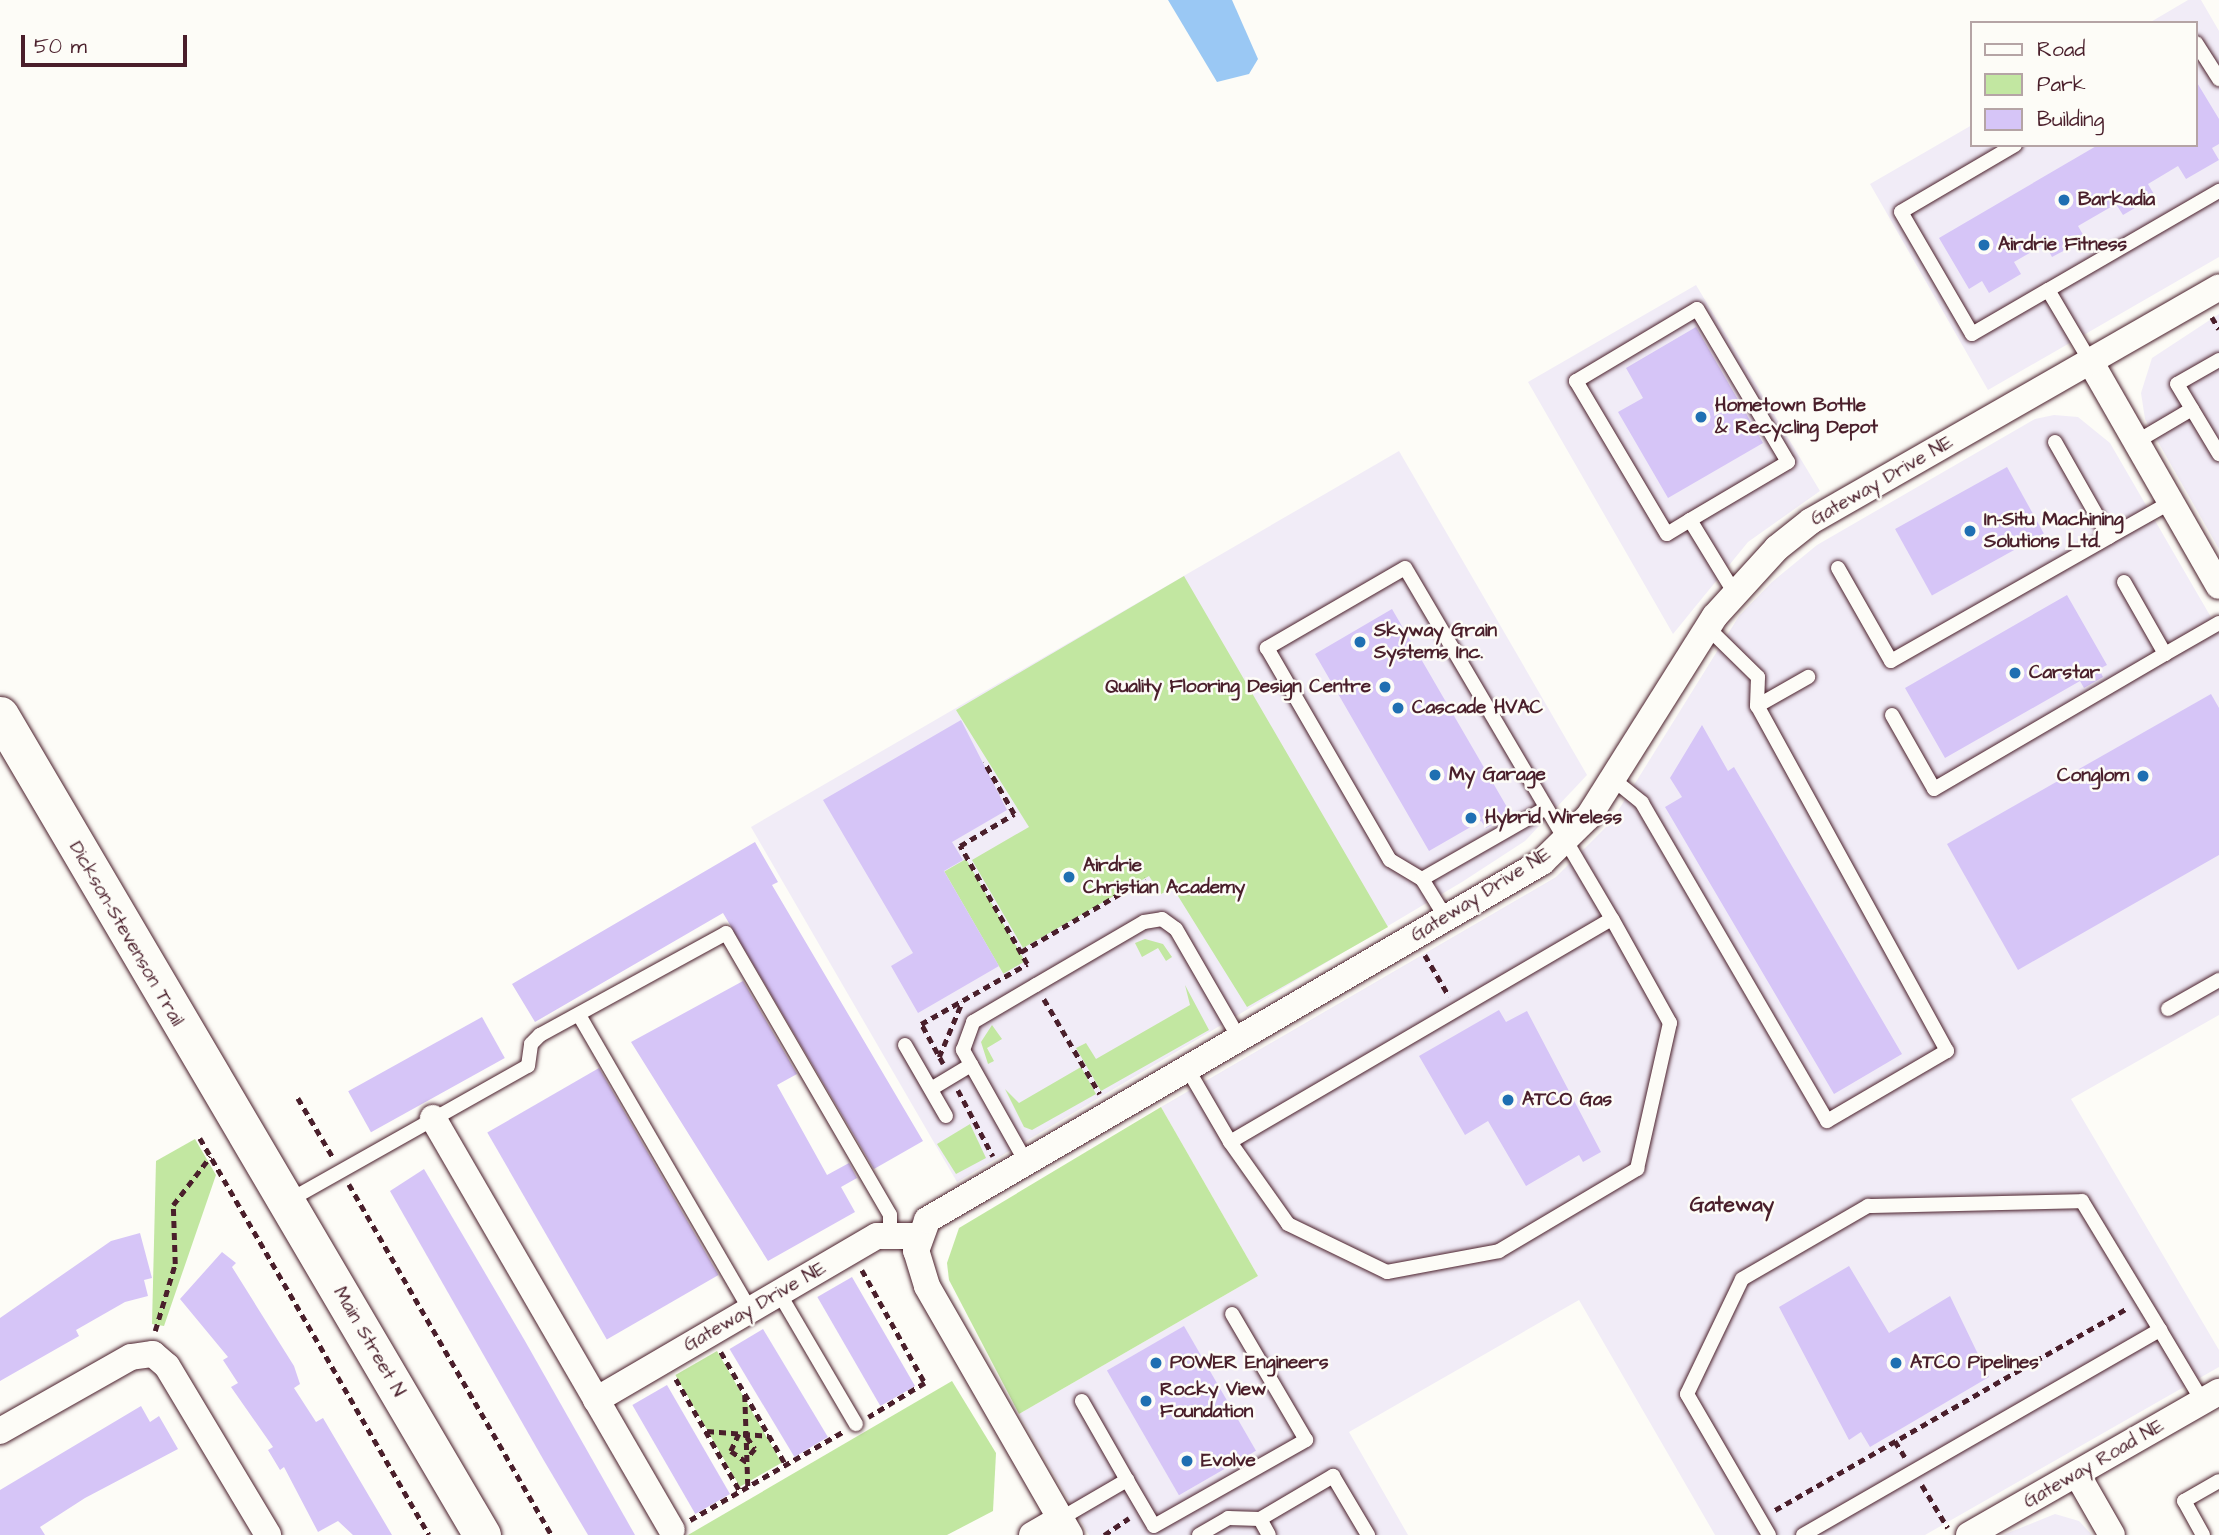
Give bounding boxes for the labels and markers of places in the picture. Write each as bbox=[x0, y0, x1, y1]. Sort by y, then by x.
place label: Barkadia bbox=[2078, 189, 2155, 211]
marker: Barkadia bbox=[2056, 192, 2072, 208]
place label: Airdrie Fitness bbox=[1998, 234, 2127, 256]
marker: Airdrie Fitness bbox=[1976, 237, 1992, 253]
place label: Hometown Bottle & Recycling Depot bbox=[1715, 395, 1878, 439]
marker: Hometown Bottle & Recycling Depot bbox=[1693, 409, 1709, 425]
place label: In-Situ Machining Solutions Ltd. bbox=[1984, 509, 2124, 553]
marker: In-Situ Machining Solutions Ltd. bbox=[1962, 523, 1978, 539]
place label: Skyway Grain Systems Inc. bbox=[1374, 620, 1497, 664]
marker: Skyway Grain Systems Inc. bbox=[1352, 634, 1368, 650]
place label: Carstar bbox=[2029, 662, 2100, 684]
marker: Carstar bbox=[2007, 665, 2023, 681]
place label: Quality Flooring Design Centre bbox=[1105, 676, 1371, 698]
marker: Quality Flooring Design Centre bbox=[1377, 679, 1393, 695]
place label: Cascade HVAC bbox=[1412, 697, 1543, 719]
marker: Cascade HVAC bbox=[1390, 700, 1406, 716]
place label: My Garage bbox=[1449, 764, 1546, 786]
place label: Conglom bbox=[2057, 765, 2129, 787]
marker: My Garage bbox=[1427, 767, 1443, 783]
marker: Conglom bbox=[2135, 768, 2151, 784]
place label: Hybrid Wireless bbox=[1485, 807, 1622, 829]
marker: Hybrid Wireless bbox=[1463, 810, 1479, 826]
place label: Airdrie Christian Academy bbox=[1083, 855, 1245, 899]
marker: Airdrie Christian Academy bbox=[1061, 869, 1077, 885]
place label: ATCO Gas bbox=[1522, 1089, 1612, 1111]
marker: ATCO Gas bbox=[1500, 1092, 1516, 1108]
place label: POWER Engineers bbox=[1170, 1352, 1329, 1374]
place label: ATCO Pipelines bbox=[1910, 1352, 2039, 1374]
marker: POWER Engineers bbox=[1148, 1355, 1164, 1371]
marker: ATCO Pipelines bbox=[1888, 1355, 1904, 1371]
place label: Rocky View Foundation bbox=[1160, 1379, 1266, 1423]
marker: Rocky View Foundation bbox=[1138, 1393, 1154, 1409]
place label: Evolve bbox=[1201, 1450, 1256, 1472]
marker: Evolve bbox=[1179, 1453, 1195, 1469]

